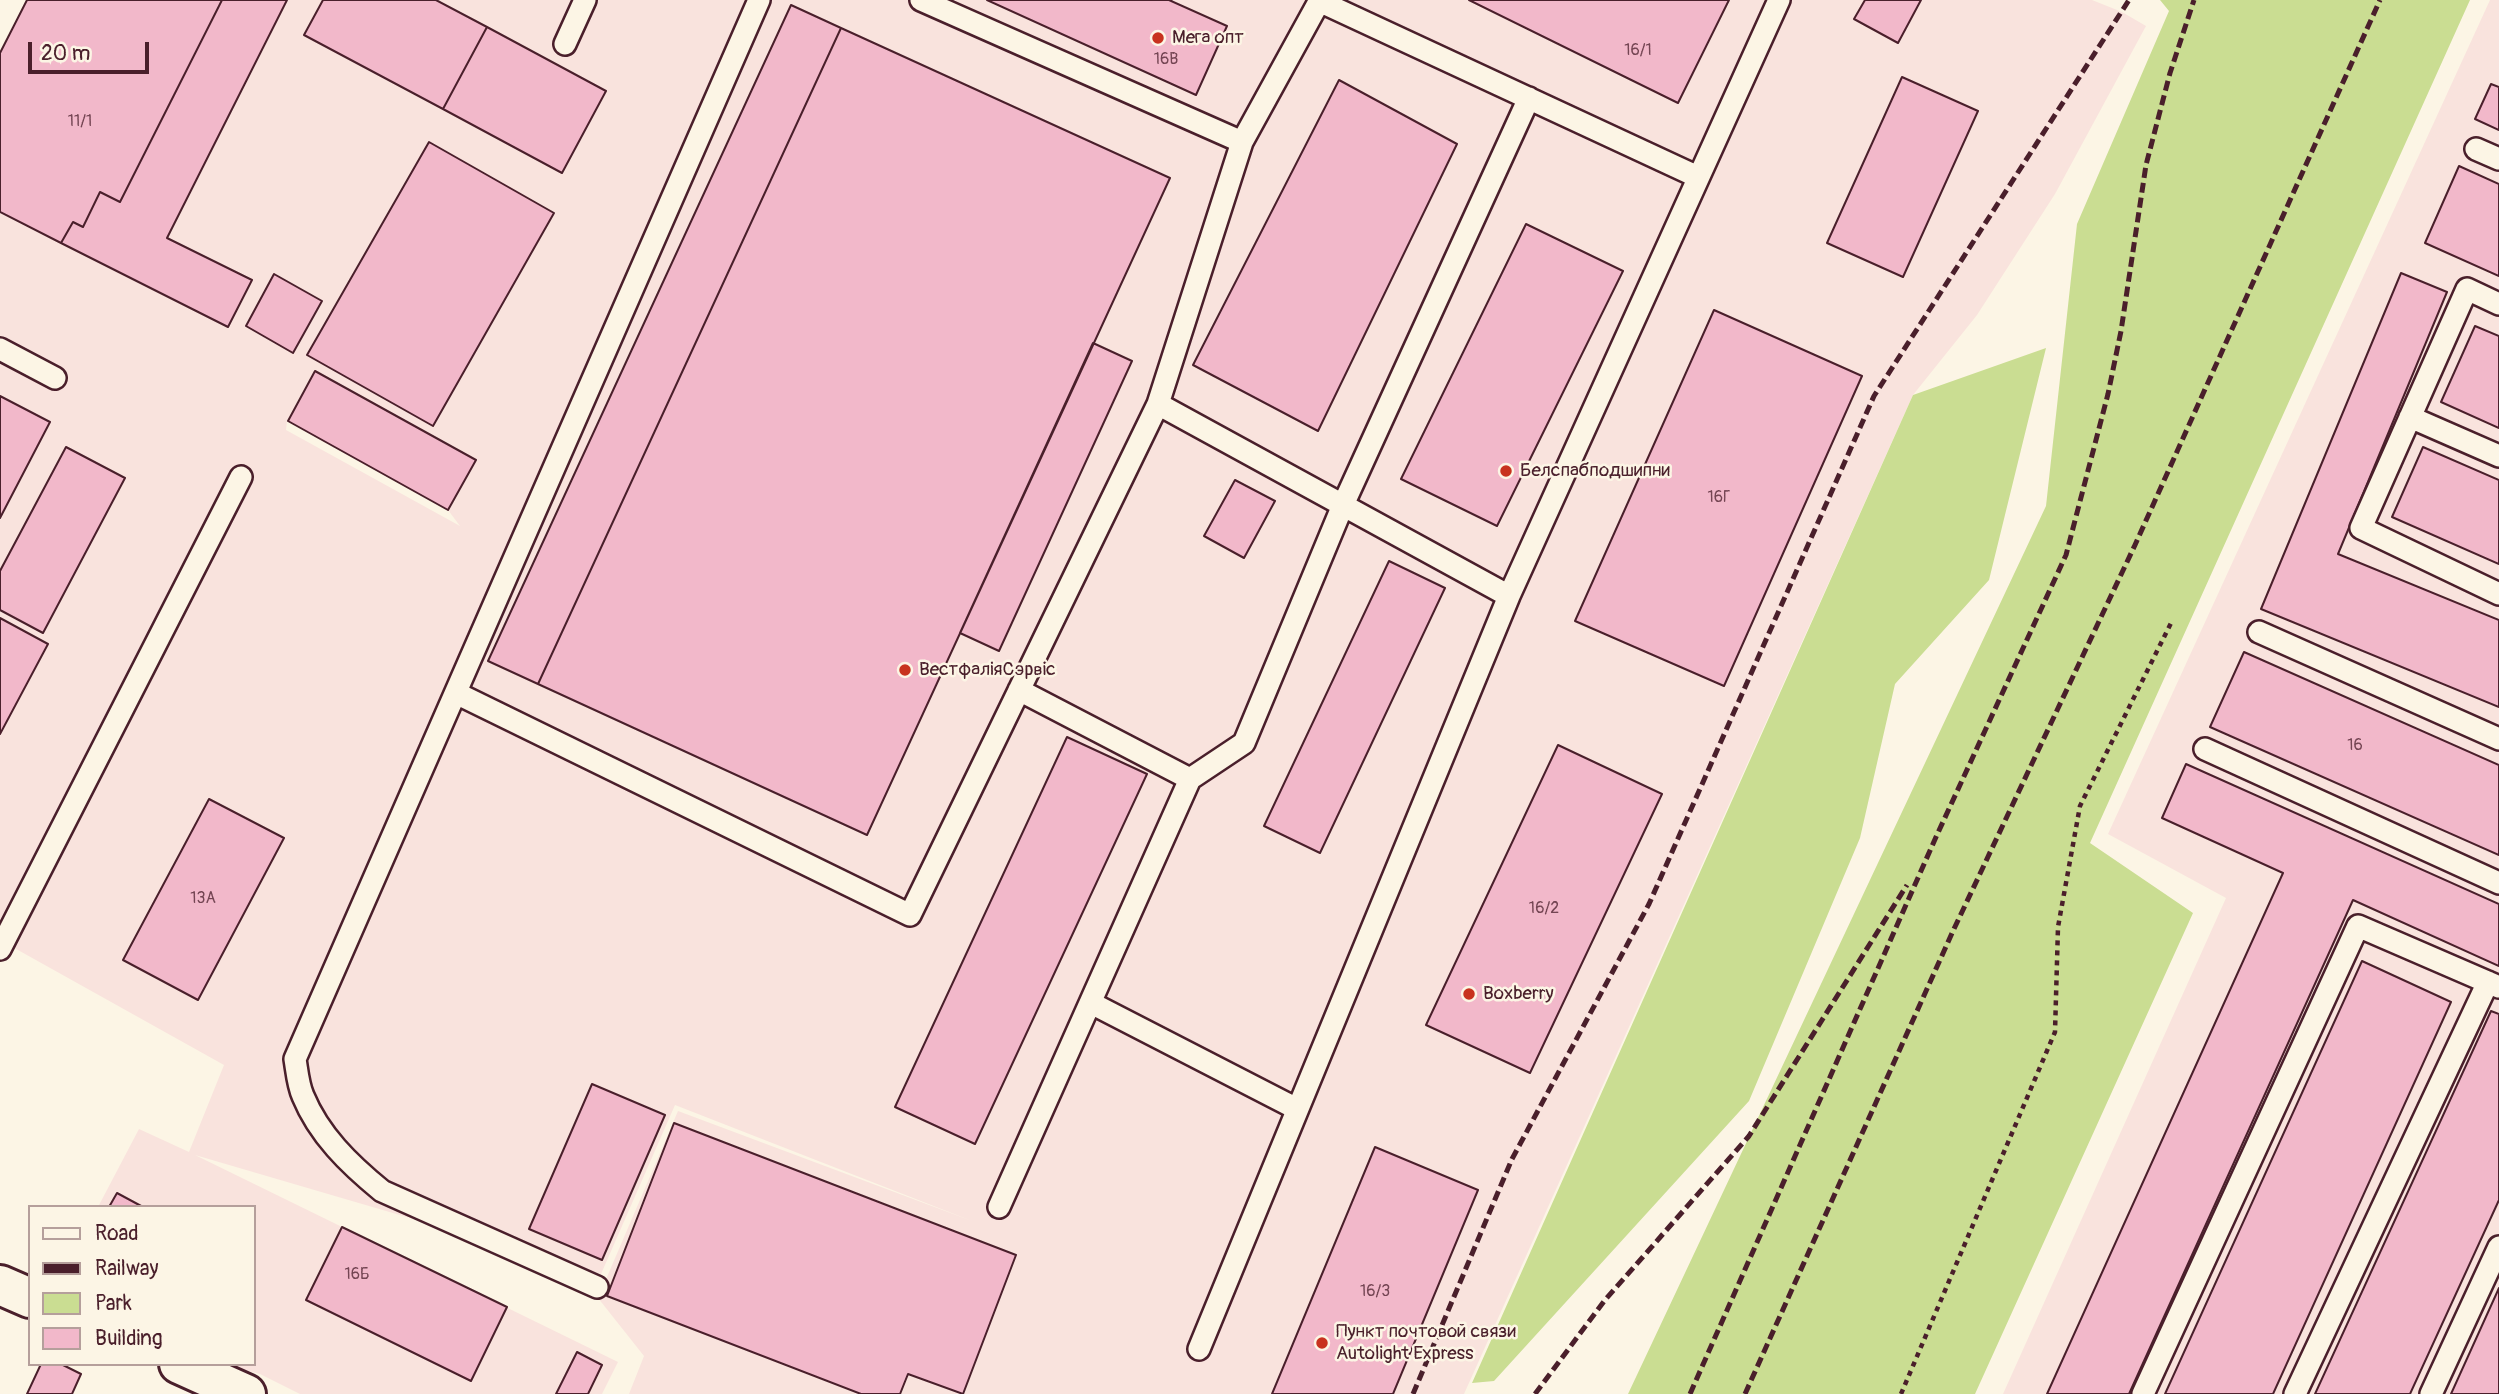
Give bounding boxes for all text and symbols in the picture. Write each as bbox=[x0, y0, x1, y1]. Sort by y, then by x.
place label: Мега опт bbox=[1172, 27, 1244, 49]
scale bar bbox=[32, 28, 152, 72]
marker: Мега опт bbox=[1150, 30, 1166, 46]
text: 20 m bbox=[41, 40, 90, 67]
house number: 16/1 bbox=[1624, 41, 1652, 61]
house number: 16В bbox=[1154, 50, 1178, 70]
house number: 11/1 bbox=[68, 112, 92, 132]
place label: Белспабподшипни bbox=[1520, 460, 1670, 482]
marker: Белспабподшипни bbox=[1498, 463, 1514, 479]
house number: 16Г bbox=[1707, 488, 1731, 508]
place label: ВестфаліяСэрвіс bbox=[919, 659, 1056, 681]
marker: ВестфаліяСэрвіс bbox=[897, 662, 913, 678]
house number: 16 bbox=[2347, 736, 2363, 756]
house number: 13А bbox=[190, 889, 216, 909]
house number: 16/2 bbox=[1529, 899, 1559, 919]
place label: Boxberry bbox=[1483, 983, 1554, 1005]
marker: Boxberry bbox=[1461, 986, 1477, 1002]
legend bbox=[28, 1205, 256, 1366]
text: Road bbox=[95, 1220, 139, 1247]
text: Railway bbox=[95, 1255, 159, 1282]
house number: 16Б bbox=[344, 1265, 370, 1285]
house number: 16/3 bbox=[1360, 1282, 1390, 1302]
text: Park bbox=[95, 1290, 132, 1317]
place label: Пункт почтовой связи Autolight Express bbox=[1336, 1321, 1516, 1365]
text: Building bbox=[95, 1325, 162, 1352]
marker: Пункт почтовой связи Autolight Express bbox=[1314, 1335, 1330, 1351]

